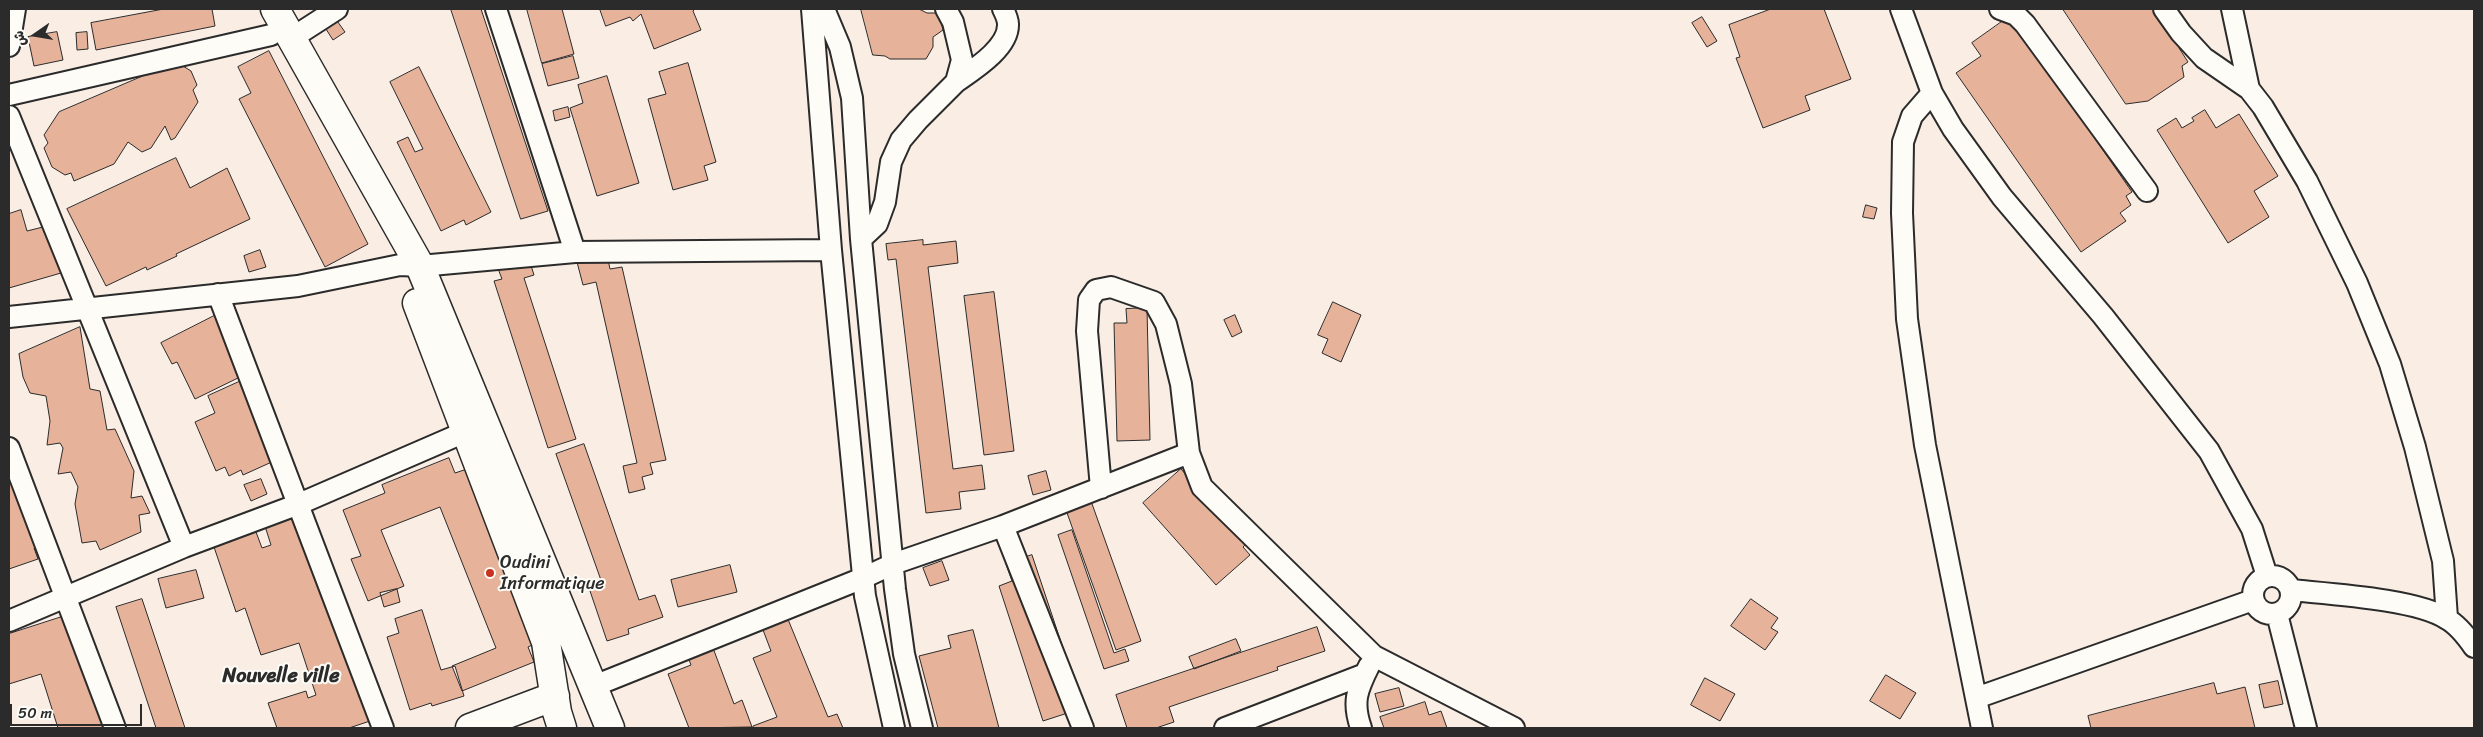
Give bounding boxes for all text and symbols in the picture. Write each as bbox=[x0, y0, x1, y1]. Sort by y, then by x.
north arrow bbox=[10, 10, 60, 60]
text: ش bbox=[6, 28, 34, 49]
place label: Oudini Informatique bbox=[500, 552, 605, 594]
marker: Oudini Informatique bbox=[484, 567, 496, 579]
district label: Nouvelle ville bbox=[222, 665, 340, 689]
scale bar bbox=[12, 694, 145, 726]
text: 50 m bbox=[18, 700, 52, 726]

